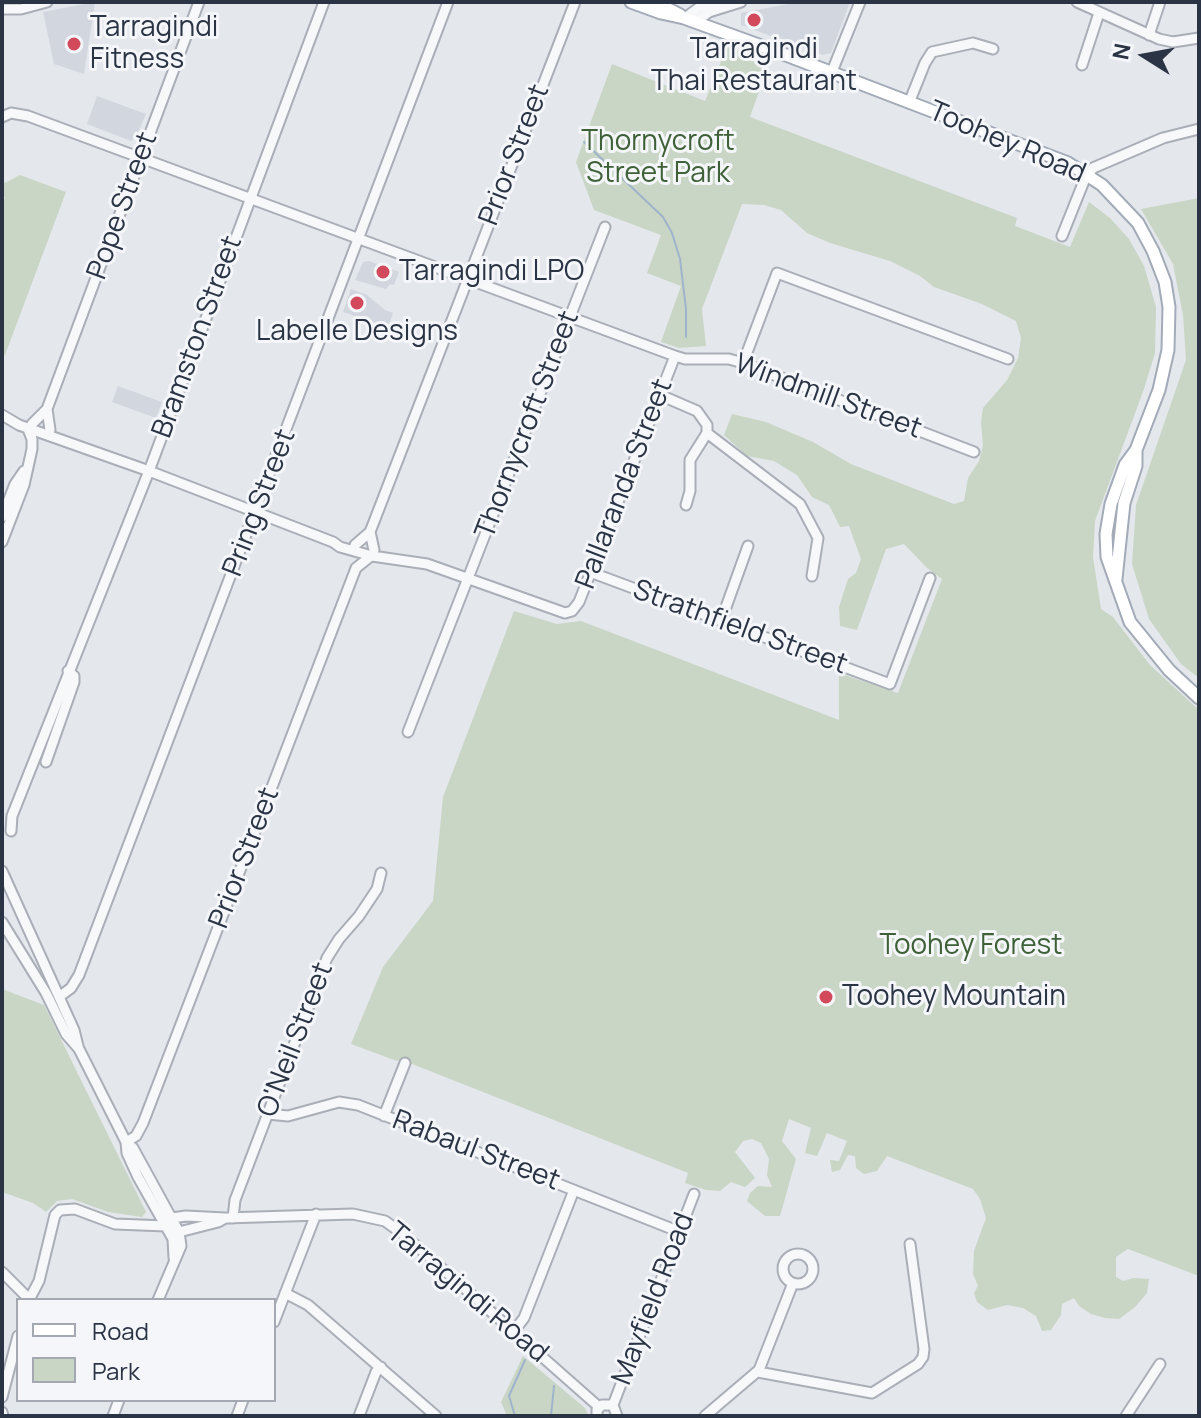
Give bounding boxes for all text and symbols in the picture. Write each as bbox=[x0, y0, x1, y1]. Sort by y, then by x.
place label: Tarragindi Fitness bbox=[90, 11, 218, 77]
marker: Tarragindi Thai Restaurant bbox=[745, 11, 763, 29]
north arrow bbox=[1105, 16, 1185, 96]
place label: Tarragindi Thai Restaurant bbox=[651, 33, 857, 99]
marker: Tarragindi Fitness bbox=[65, 35, 83, 53]
text: N bbox=[1105, 41, 1138, 62]
street label: Prior Street bbox=[473, 80, 557, 230]
street label: Toohey Road bbox=[924, 95, 1090, 191]
park label: Thornycroft Street Park bbox=[581, 125, 735, 191]
street label: Pope Street bbox=[81, 128, 165, 284]
street label: Bramston Street bbox=[146, 231, 250, 443]
place label: Tarragindi LPO bbox=[399, 255, 584, 289]
marker: Tarragindi LPO bbox=[374, 263, 392, 281]
marker: Labelle Designs bbox=[348, 294, 366, 312]
street label: Thornycroft Street bbox=[469, 306, 587, 544]
place label: Labelle Designs bbox=[256, 315, 458, 349]
street label: Windmill Street bbox=[730, 348, 926, 446]
street label: Pallaranda Street bbox=[570, 374, 680, 594]
street label: Pring Street bbox=[217, 425, 303, 581]
street label: Strathfield Street bbox=[628, 574, 852, 682]
street label: Prior Street bbox=[203, 783, 287, 933]
park label: Toohey Forest bbox=[879, 929, 1063, 963]
street label: O'Neil Street bbox=[251, 958, 341, 1122]
place label: Toohey Mountain bbox=[842, 980, 1066, 1014]
marker: Toohey Mountain bbox=[817, 988, 835, 1006]
street label: Rabaul Street bbox=[388, 1104, 564, 1198]
street label: Mayfield Road bbox=[606, 1208, 702, 1390]
street label: Tarragindi Road bbox=[380, 1216, 554, 1370]
legend bbox=[16, 1298, 276, 1402]
text: Road bbox=[92, 1314, 149, 1347]
text: Park bbox=[92, 1354, 140, 1387]

